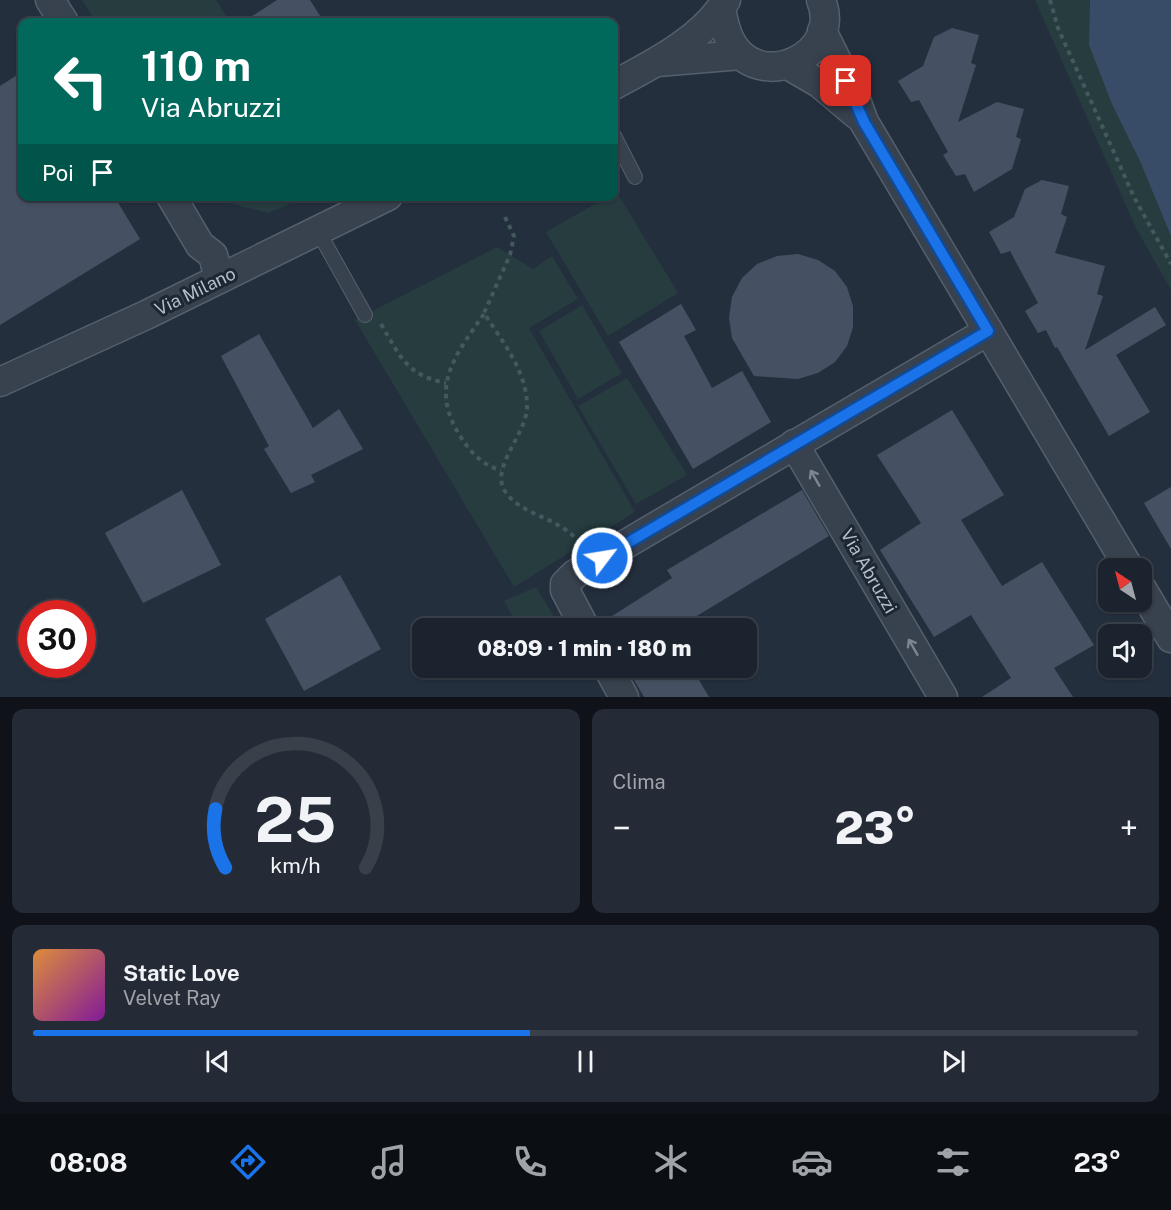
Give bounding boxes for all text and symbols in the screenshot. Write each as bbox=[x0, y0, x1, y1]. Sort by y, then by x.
text: 110 m bbox=[141, 41, 251, 90]
icon: left bbox=[42, 42, 120, 120]
pin bbox=[820, 55, 871, 106]
icon: arrive bbox=[829, 64, 862, 97]
text: Via Abruzzi bbox=[141, 91, 282, 123]
icon: arrive bbox=[86, 156, 119, 189]
text: Poi bbox=[42, 160, 74, 186]
street label: Via Milano bbox=[151, 262, 239, 320]
one-way arrow bbox=[808, 470, 820, 487]
street label: Via Abruzzi bbox=[836, 525, 902, 617]
position arrow bbox=[570, 526, 634, 590]
north arrow bbox=[1098, 558, 1152, 612]
map controls bbox=[1098, 558, 1152, 678]
speed limit sign: 30 bbox=[18, 600, 96, 678]
button: sound bbox=[1098, 624, 1152, 678]
text: 08:09 · 1 min · 180 m bbox=[478, 635, 691, 661]
one-way arrow bbox=[907, 638, 919, 655]
text: Clima bbox=[613, 770, 666, 794]
text: 25 bbox=[255, 783, 337, 856]
text: 23° bbox=[834, 801, 916, 854]
text: − bbox=[613, 809, 631, 847]
text: + bbox=[1120, 809, 1138, 847]
text: km/h bbox=[271, 853, 321, 878]
text: Static Love bbox=[123, 960, 240, 986]
text: Velvet Ray bbox=[123, 986, 221, 1010]
icon: previous bbox=[201, 1045, 234, 1078]
icon: pause bbox=[569, 1045, 602, 1078]
icon: next bbox=[937, 1045, 970, 1078]
icon: directions bbox=[227, 1141, 269, 1183]
icon: music bbox=[368, 1141, 410, 1183]
icon: phone bbox=[509, 1141, 551, 1183]
icon: climate bbox=[650, 1141, 692, 1183]
icon: car bbox=[791, 1141, 833, 1183]
icon: filters bbox=[932, 1141, 974, 1183]
text: 08:08 bbox=[50, 1146, 128, 1178]
text: 23° bbox=[1073, 1146, 1121, 1178]

